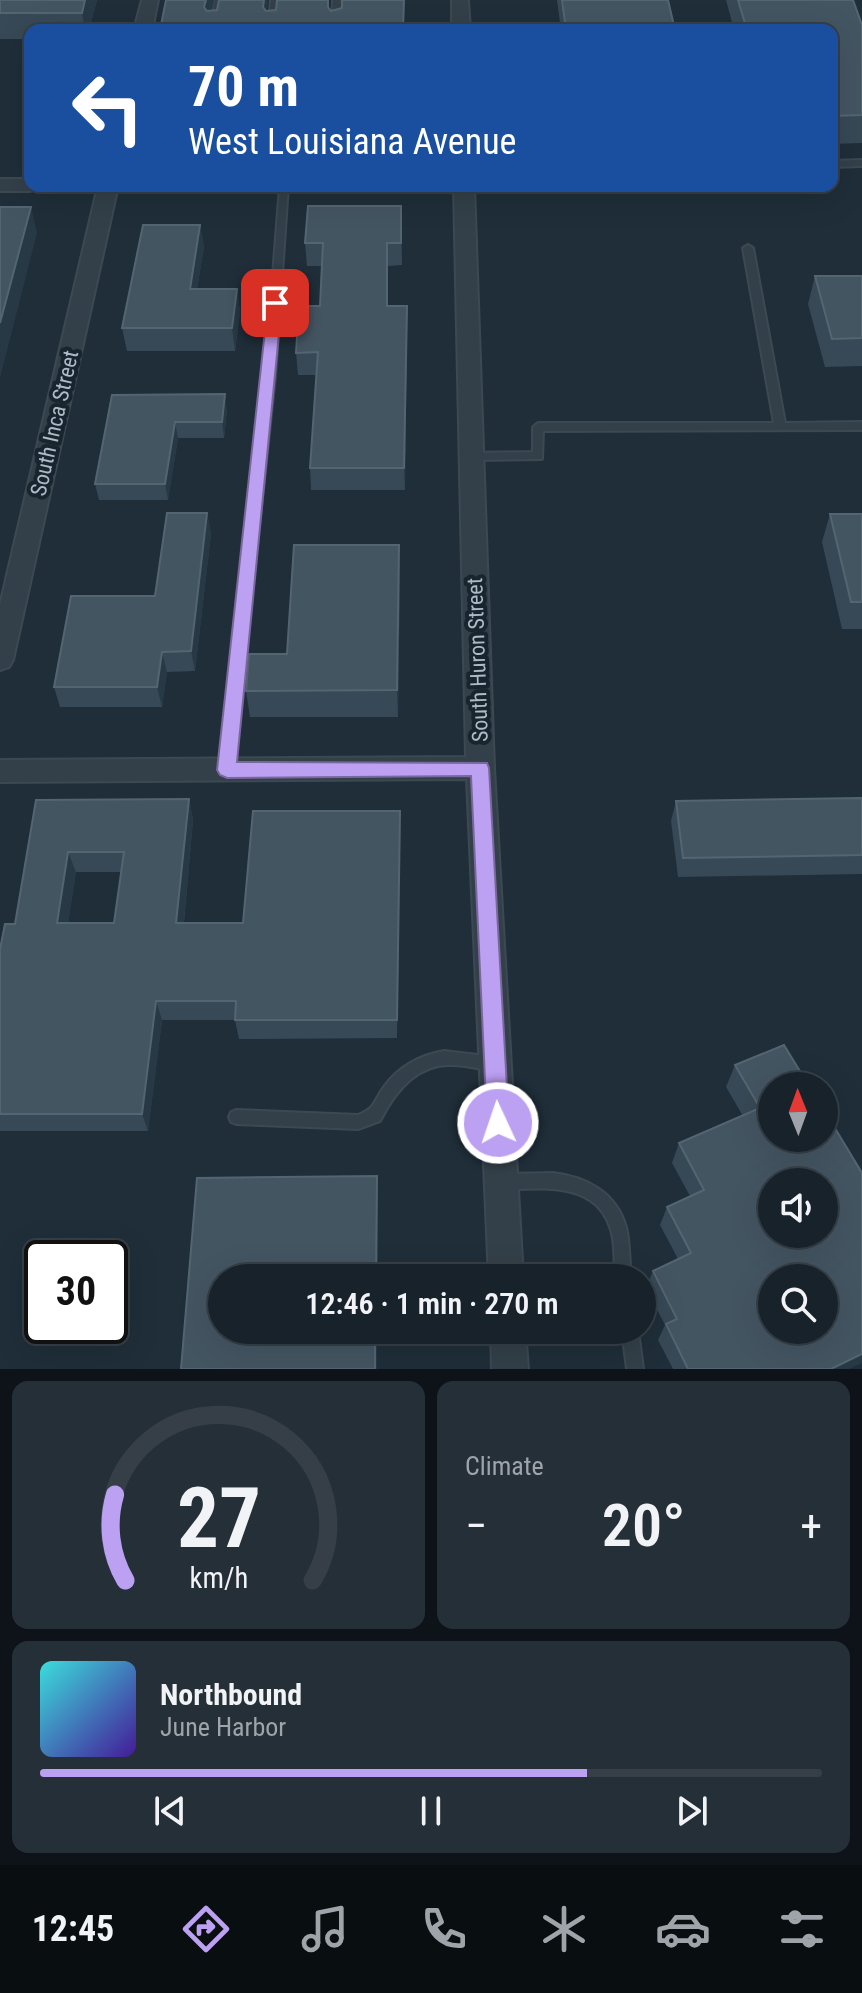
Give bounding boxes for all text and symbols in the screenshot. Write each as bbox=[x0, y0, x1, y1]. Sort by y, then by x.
text: 70 m bbox=[188, 54, 299, 120]
icon: left bbox=[56, 56, 160, 160]
text: West Louisiana Avenue bbox=[188, 121, 516, 163]
pin bbox=[241, 269, 309, 337]
icon: arrive bbox=[253, 281, 297, 325]
street label: South Inca Street bbox=[26, 348, 83, 498]
street label: South Huron Street bbox=[462, 577, 493, 743]
north arrow bbox=[758, 1072, 838, 1152]
map controls bbox=[758, 1072, 838, 1344]
position arrow bbox=[456, 1081, 540, 1165]
button: sound bbox=[758, 1168, 838, 1248]
speed limit sign: 30 bbox=[24, 1240, 128, 1344]
button: search bbox=[758, 1264, 838, 1344]
text: 12:46 · 1 min · 270 m bbox=[305, 1286, 559, 1321]
text: Climate bbox=[465, 1451, 544, 1481]
text: 27 bbox=[176, 1470, 261, 1567]
text: 20° bbox=[602, 1490, 685, 1561]
text: − bbox=[465, 1500, 487, 1552]
text: + bbox=[800, 1500, 822, 1552]
text: km/h bbox=[189, 1561, 248, 1595]
text: Northbound bbox=[160, 1677, 302, 1712]
text: June Harbor bbox=[160, 1712, 286, 1742]
icon: previous bbox=[148, 1789, 192, 1833]
icon: pause bbox=[409, 1789, 453, 1833]
icon: next bbox=[670, 1789, 714, 1833]
icon: directions bbox=[178, 1901, 234, 1957]
icon: music bbox=[297, 1901, 353, 1957]
icon: phone bbox=[416, 1901, 472, 1957]
icon: climate bbox=[536, 1901, 592, 1957]
icon: car bbox=[655, 1901, 711, 1957]
icon: filters bbox=[774, 1901, 830, 1957]
text: 12:45 bbox=[32, 1908, 114, 1950]

